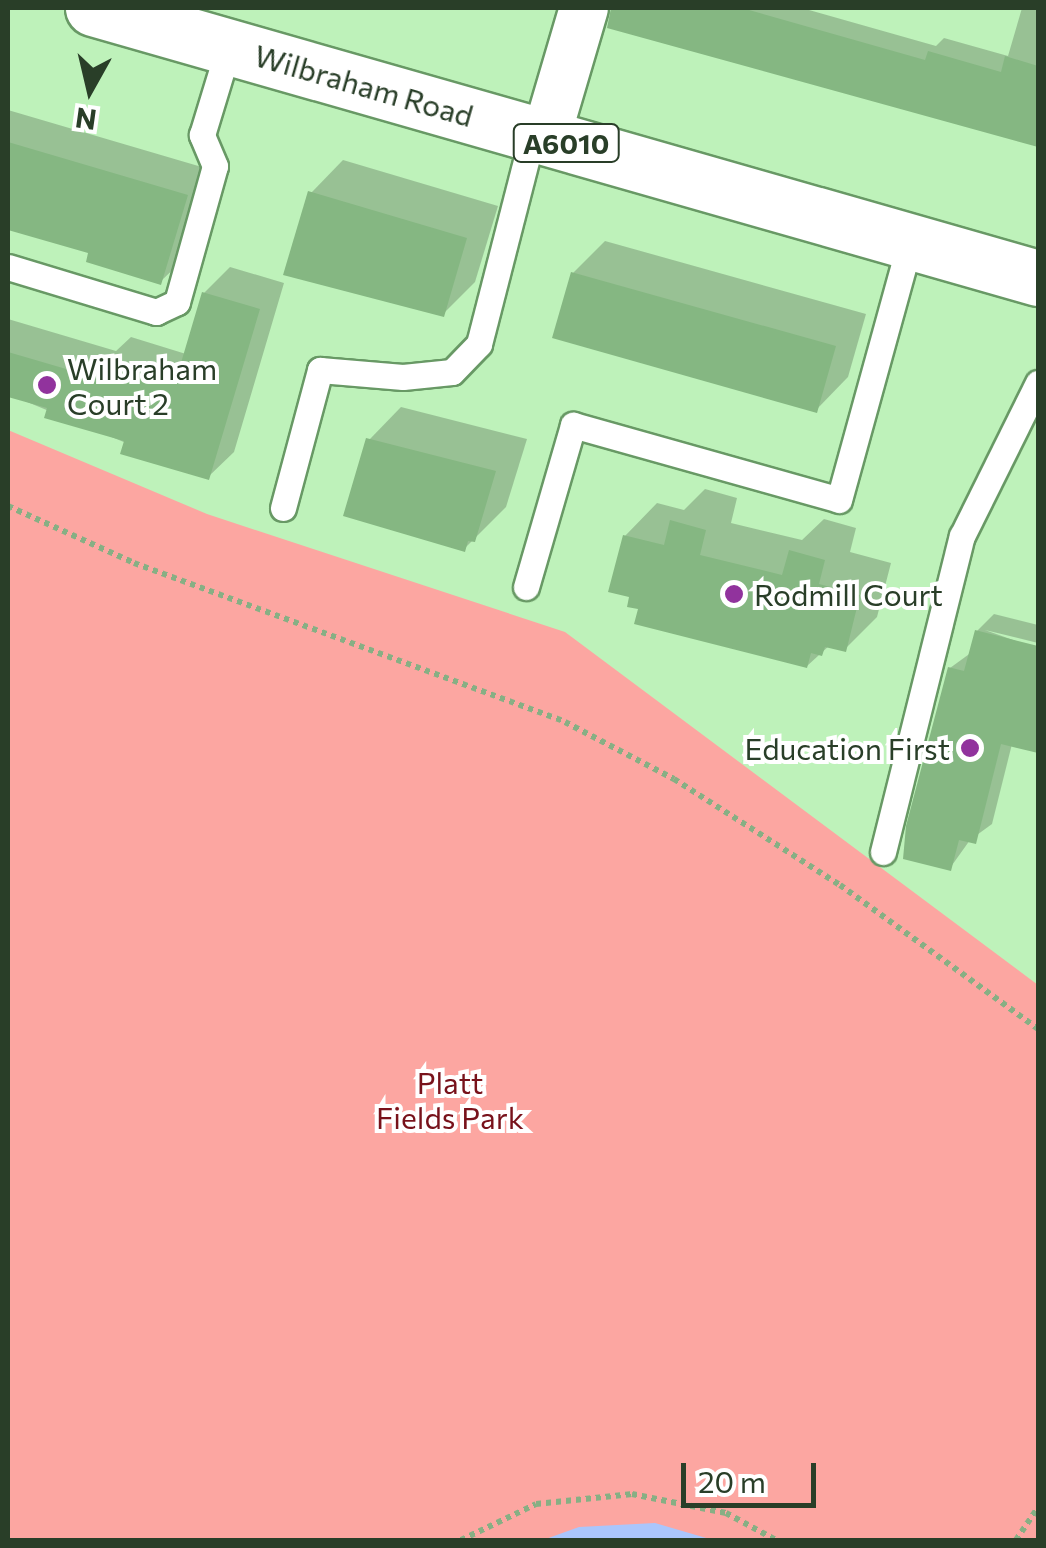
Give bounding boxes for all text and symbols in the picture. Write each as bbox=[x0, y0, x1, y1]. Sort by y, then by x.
street label: Wilbraham Road bbox=[250, 37, 478, 133]
north arrow bbox=[40, 40, 140, 140]
text: N bbox=[73, 101, 99, 138]
road number: A6010 bbox=[511, 120, 621, 166]
place label: Wilbraham Court 2 bbox=[67, 350, 217, 420]
marker: Wilbraham Court 2 bbox=[36, 374, 58, 396]
place label: Rodmill Court bbox=[754, 576, 943, 612]
marker: Rodmill Court bbox=[723, 583, 745, 605]
place label: Education First bbox=[744, 730, 950, 766]
marker: Education First bbox=[959, 737, 981, 759]
park label: Platt Fields Park bbox=[376, 1064, 524, 1134]
scale bar bbox=[686, 1443, 821, 1505]
text: 20 m bbox=[698, 1462, 766, 1499]

